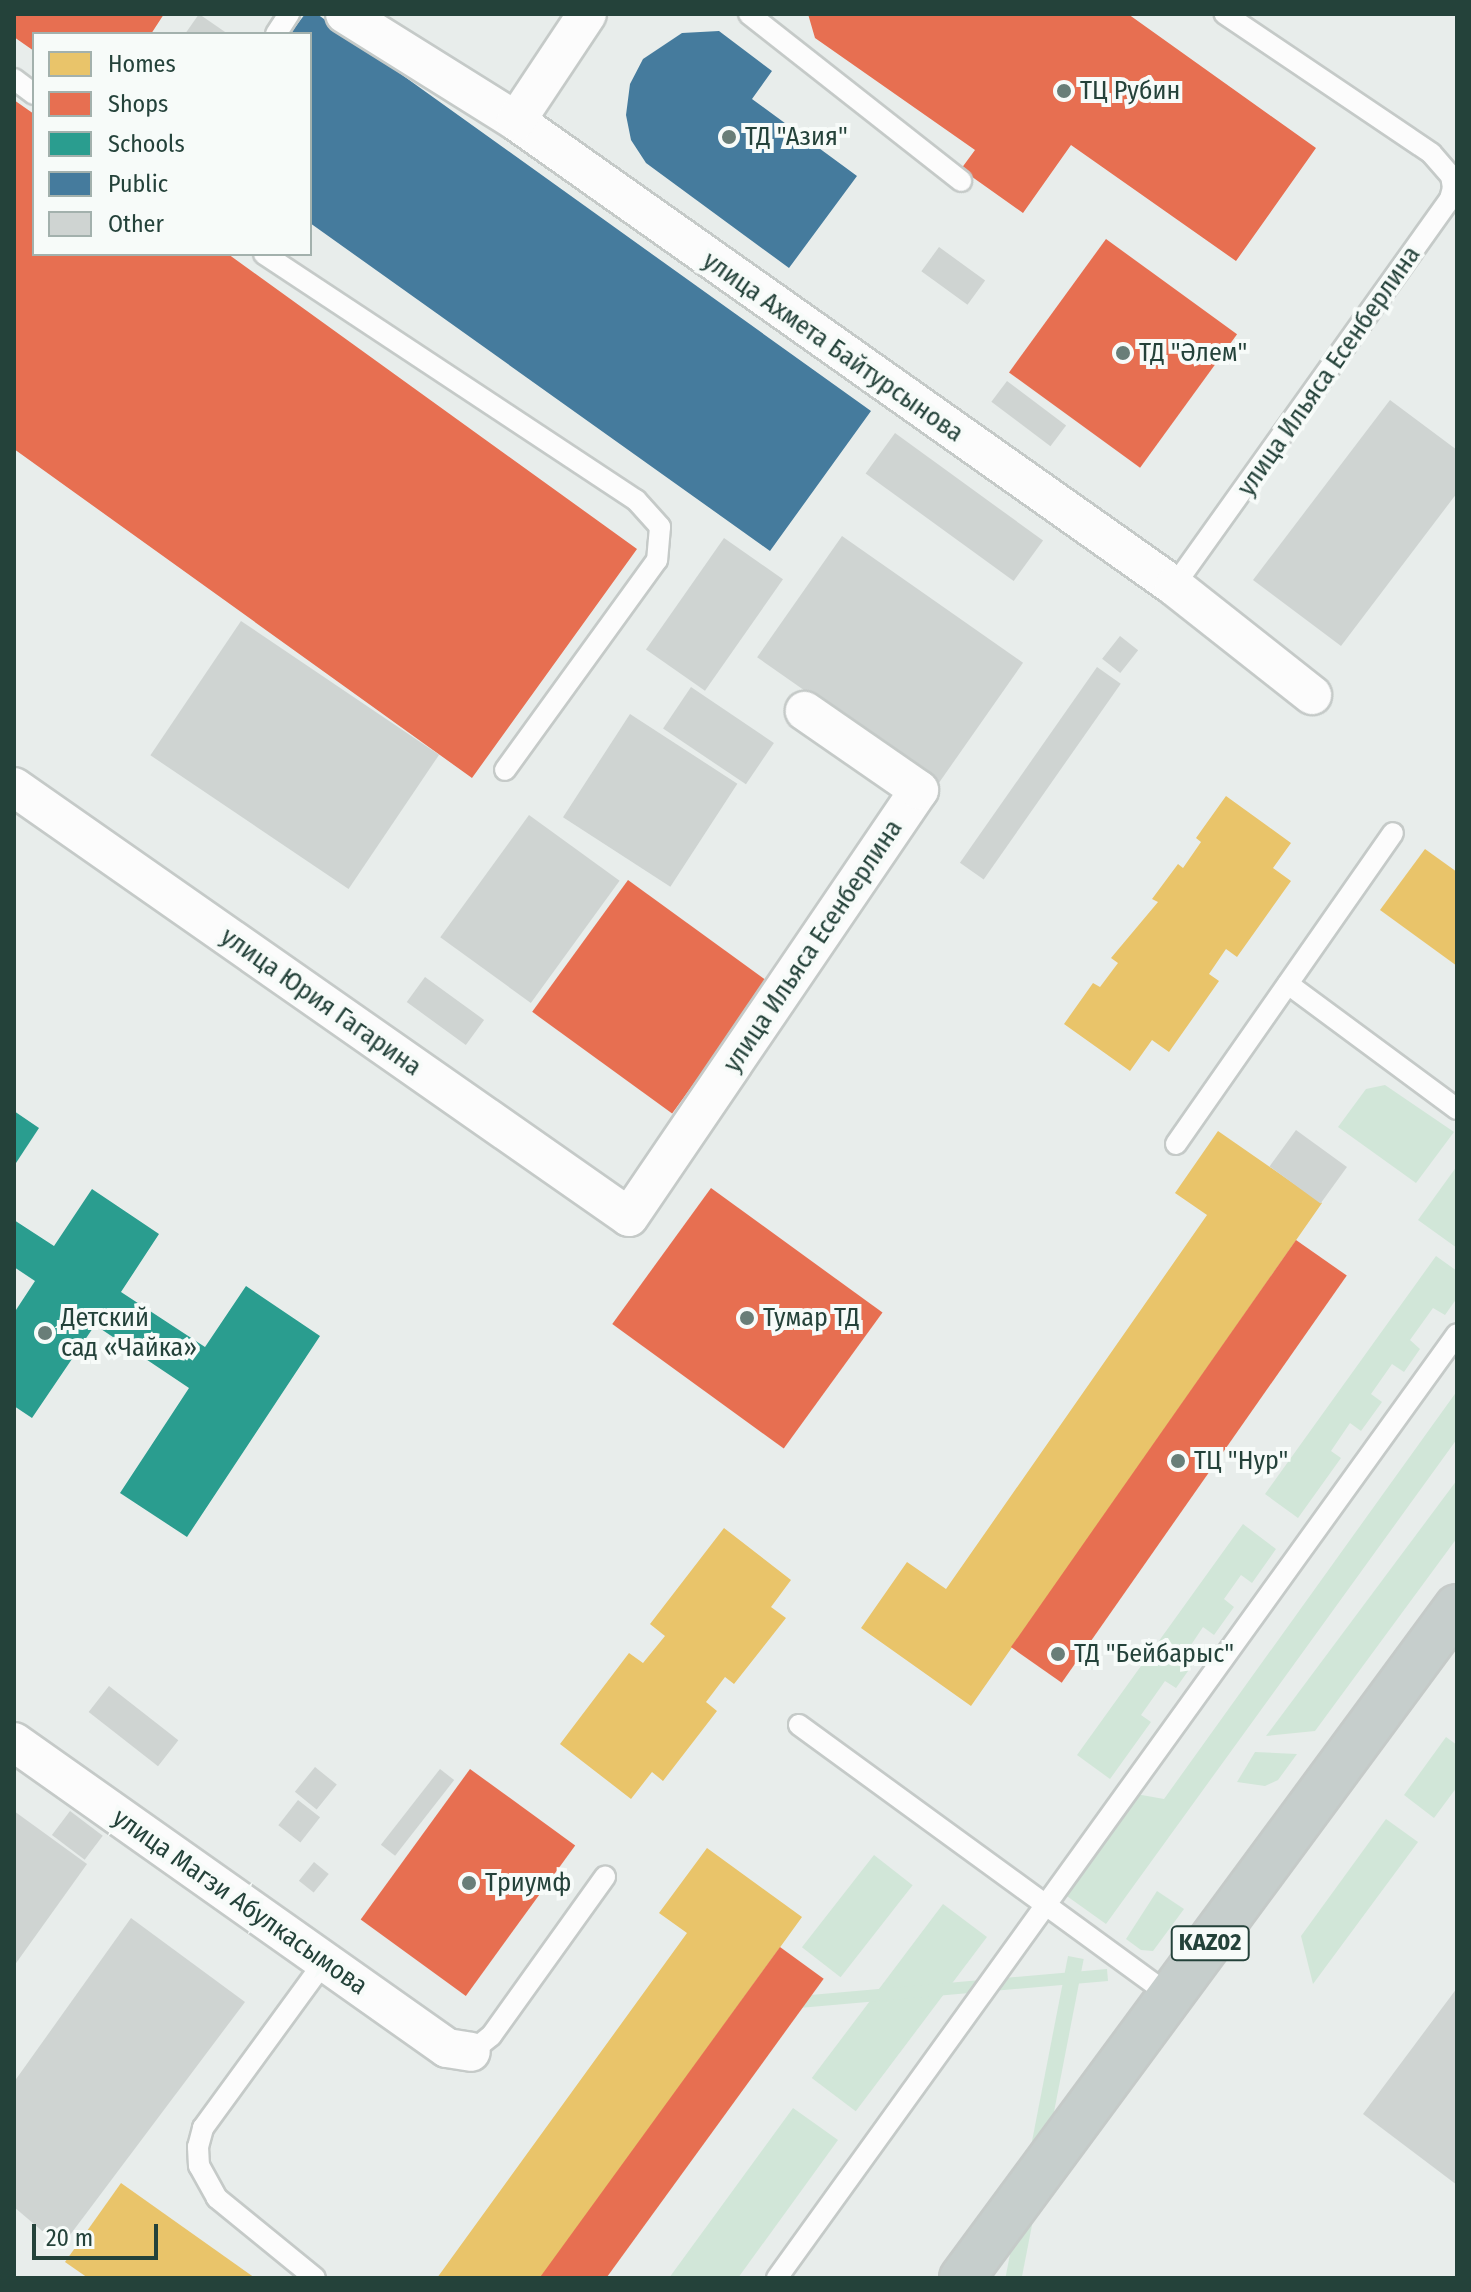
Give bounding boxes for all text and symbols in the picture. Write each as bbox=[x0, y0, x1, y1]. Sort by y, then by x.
legend bbox=[32, 32, 312, 256]
text: Homes bbox=[108, 50, 176, 78]
place label: ТЦ Рубин bbox=[1080, 75, 1180, 107]
marker: ТЦ Рубин bbox=[1055, 82, 1073, 100]
text: Shops bbox=[108, 90, 168, 118]
place label: ТД "Азия" bbox=[745, 121, 848, 153]
marker: ТД "Азия" bbox=[720, 128, 738, 146]
text: Schools bbox=[108, 130, 185, 158]
text: Public bbox=[108, 170, 168, 198]
text: Other bbox=[108, 210, 164, 238]
street label: улица Ильяса Есенберлина bbox=[1231, 240, 1427, 502]
street label: улица Ахмета Байтурсынова bbox=[697, 245, 969, 449]
place label: ТД "Әлем" bbox=[1139, 337, 1247, 369]
marker: ТД "Әлем" bbox=[1114, 344, 1132, 362]
street label: улица Ильяса Есенберлина bbox=[717, 814, 909, 1078]
street label: улица Юрия Гагарина bbox=[215, 921, 427, 1083]
place label: Детский сад «Чайка» bbox=[61, 1302, 197, 1364]
place label: Тумар ТД bbox=[763, 1302, 860, 1334]
marker: Тумар ТД bbox=[738, 1309, 756, 1327]
marker: Детский сад «Чайка» bbox=[36, 1324, 54, 1342]
place label: ТЦ "Нур" bbox=[1194, 1445, 1288, 1477]
marker: ТЦ "Нур" bbox=[1169, 1452, 1187, 1470]
place label: ТД "Бейбарыс" bbox=[1074, 1638, 1234, 1670]
marker: ТД "Бейбарыс" bbox=[1049, 1645, 1067, 1663]
street label: улица Магзи Абулкасымова bbox=[107, 1802, 373, 2002]
place label: Триумф bbox=[485, 1867, 571, 1899]
marker: Триумф bbox=[460, 1874, 478, 1892]
road number: KАZ02 bbox=[1170, 1923, 1250, 1963]
scale bar bbox=[36, 2208, 162, 2258]
text: 20 m bbox=[46, 2224, 93, 2252]

